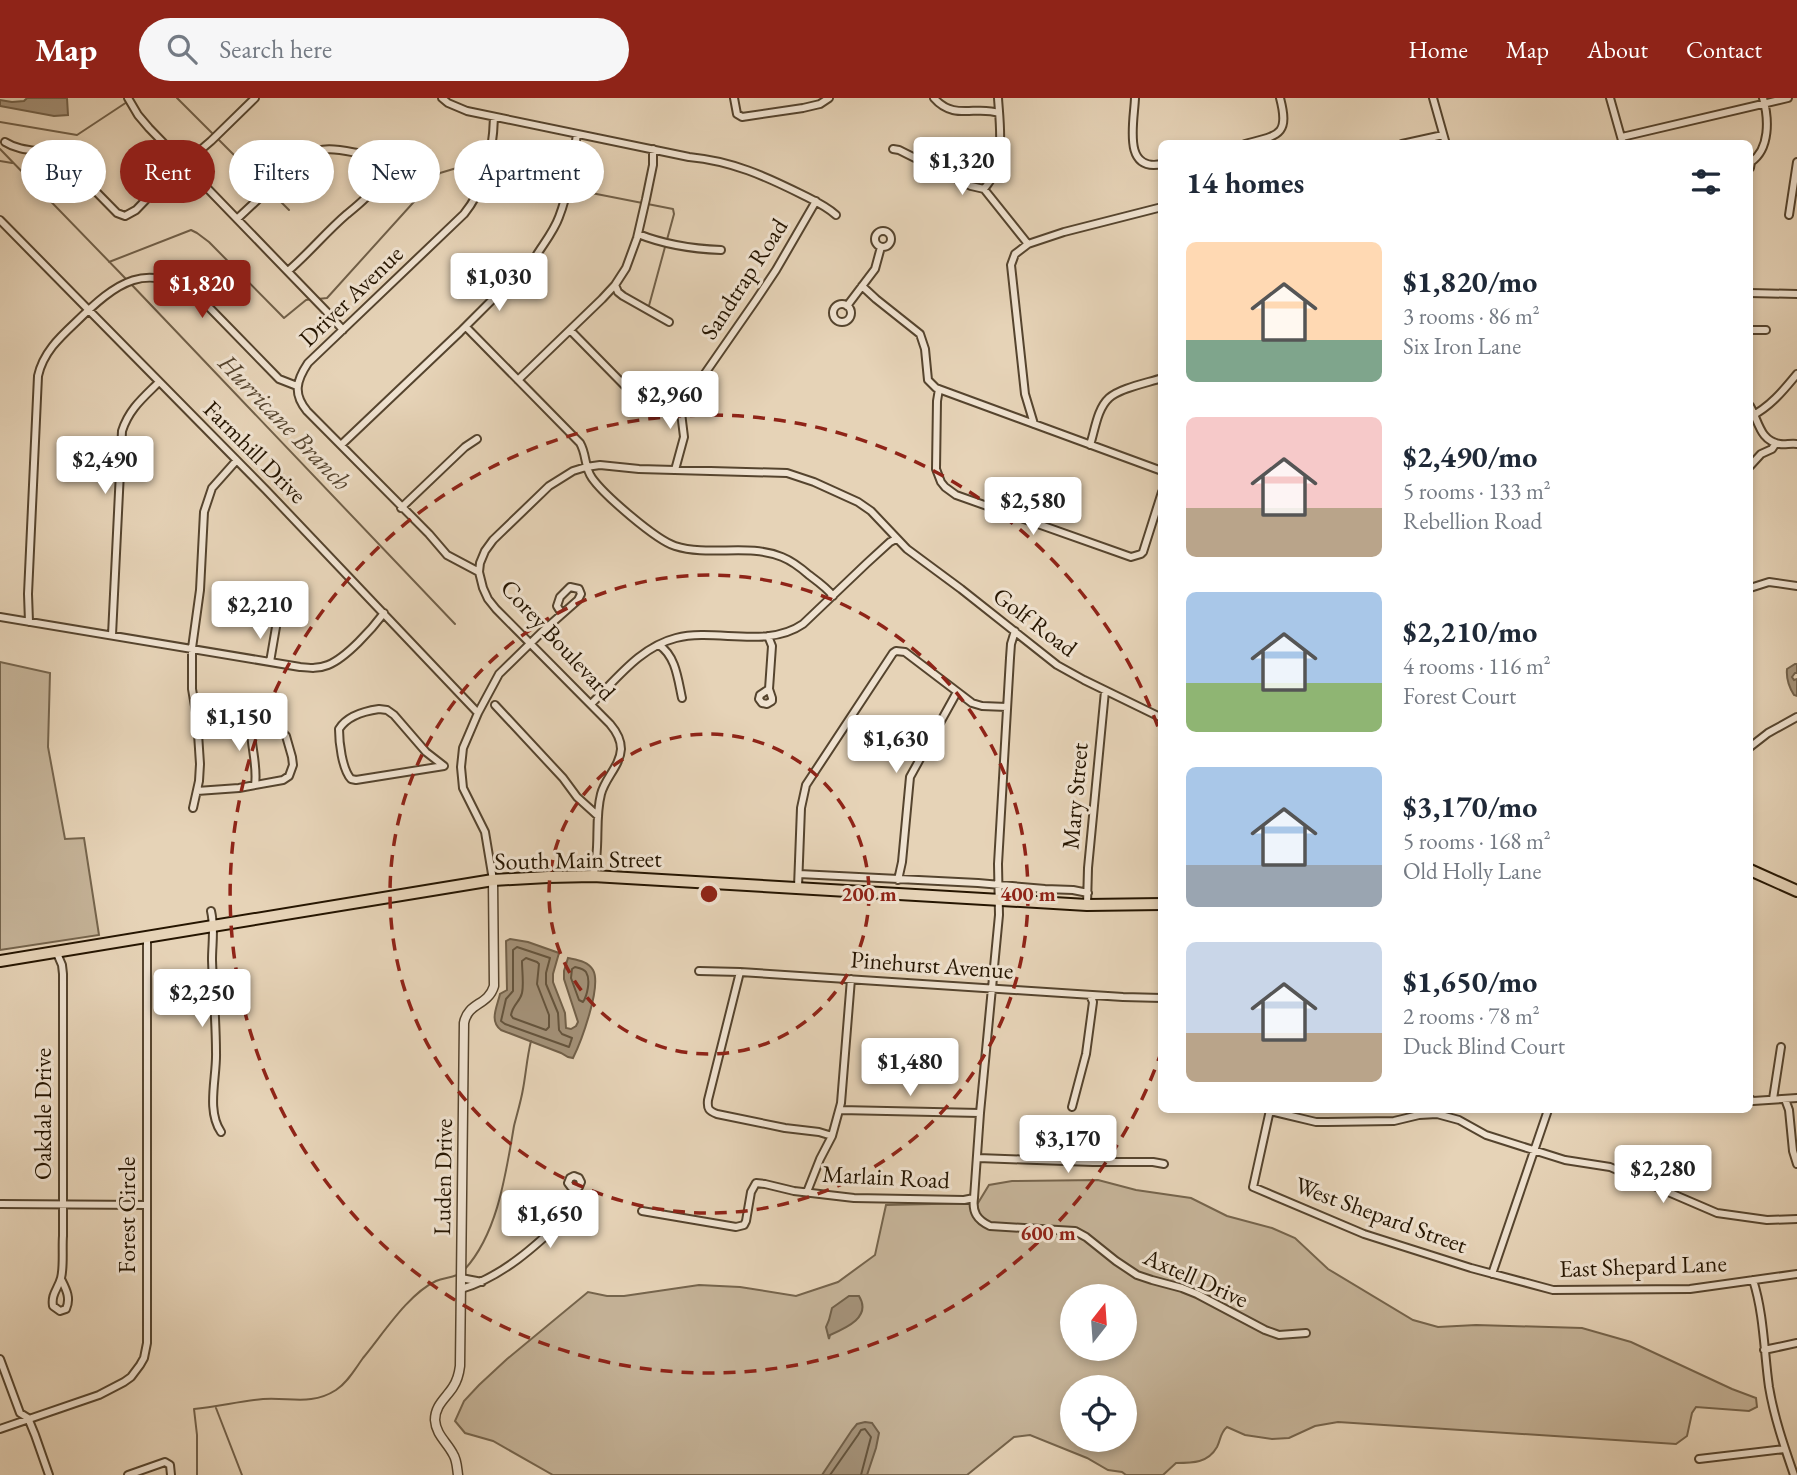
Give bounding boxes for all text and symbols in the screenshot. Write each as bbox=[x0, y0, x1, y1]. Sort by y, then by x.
search box bbox=[139, 18, 629, 81]
text: Map bbox=[35, 28, 97, 71]
icon: search bbox=[163, 30, 201, 68]
text: Search here bbox=[219, 32, 332, 66]
text: Home bbox=[1408, 34, 1468, 65]
text: Map bbox=[1506, 34, 1549, 65]
text: About bbox=[1587, 34, 1648, 65]
text: Contact bbox=[1686, 34, 1762, 65]
pin: $1,320 bbox=[905, 138, 1019, 197]
chip: Buy bbox=[21, 140, 106, 203]
chip: Rent bbox=[120, 140, 215, 203]
chip: Filters bbox=[229, 140, 334, 203]
chip: New bbox=[348, 140, 440, 203]
chip: Apartment bbox=[454, 140, 604, 203]
text: $1,320 bbox=[930, 145, 994, 175]
text: 14 homes bbox=[1186, 163, 1304, 202]
icon: filters bbox=[1687, 163, 1725, 201]
street label: Sandtrap Road bbox=[693, 212, 795, 345]
street label: Driver Avenue bbox=[292, 238, 409, 353]
pin: $1,030 bbox=[442, 254, 556, 313]
pin: $1,820 bbox=[145, 260, 259, 320]
text: $1,030 bbox=[467, 261, 531, 291]
text: $1,820/mo bbox=[1403, 262, 1537, 301]
text: $1,820 bbox=[170, 268, 234, 298]
icon: home bbox=[1242, 270, 1326, 354]
text: 3 rooms · 86 m² bbox=[1403, 301, 1540, 331]
text: Six Iron Lane bbox=[1403, 331, 1521, 361]
water label: Hurricane Branch bbox=[210, 346, 359, 498]
pin: $2,960 bbox=[613, 372, 727, 431]
text: $2,960 bbox=[638, 379, 702, 409]
street label: Farmhill Drive bbox=[197, 393, 314, 510]
pin: $2,490 bbox=[48, 436, 162, 496]
text: $2,490/mo bbox=[1403, 437, 1537, 476]
text: $2,490 bbox=[73, 444, 137, 474]
icon: home bbox=[1242, 445, 1326, 529]
text: 5 rooms · 133 m² bbox=[1403, 476, 1551, 506]
pin: $2,580 bbox=[976, 478, 1090, 537]
text: $2,580 bbox=[1001, 485, 1065, 515]
text: Rebellion Road bbox=[1403, 506, 1542, 536]
street label: Corey Boulevard bbox=[494, 572, 623, 708]
street label: Golf Road bbox=[987, 580, 1084, 664]
pin: $2,210 bbox=[203, 582, 317, 641]
text: $2,210 bbox=[228, 589, 292, 619]
text: $2,210/mo bbox=[1403, 612, 1537, 651]
icon: home bbox=[1242, 620, 1326, 704]
text: 4 rooms · 116 m² bbox=[1403, 651, 1551, 681]
text: Forest Court bbox=[1403, 681, 1516, 711]
pin: $1,150 bbox=[182, 694, 296, 753]
text: $1,150 bbox=[207, 701, 271, 731]
pin: $1,630 bbox=[839, 716, 953, 775]
text: $1,630 bbox=[864, 723, 928, 753]
street label: Mary Street bbox=[1054, 741, 1095, 850]
text: $3,170/mo bbox=[1403, 787, 1537, 826]
icon: home bbox=[1242, 795, 1326, 879]
text: 5 rooms · 168 m² bbox=[1403, 826, 1551, 856]
street label: South Main Street bbox=[494, 843, 662, 876]
text: Old Holly Lane bbox=[1403, 856, 1541, 886]
text: 200 m bbox=[841, 880, 897, 907]
text: 400 m bbox=[1000, 880, 1056, 907]
centre of rings bbox=[697, 882, 721, 906]
street label: Pinehurst Avenue bbox=[850, 943, 1014, 986]
text: $1,650/mo bbox=[1403, 962, 1537, 1001]
pin: $2,250 bbox=[145, 970, 259, 1029]
icon: home bbox=[1242, 970, 1326, 1054]
text: $2,250 bbox=[170, 977, 234, 1007]
text: 2 rooms · 78 m² bbox=[1403, 1001, 1540, 1031]
text: Duck Blind Court bbox=[1403, 1031, 1565, 1061]
pin: $1,480 bbox=[853, 1038, 967, 1098]
text: $1,480 bbox=[878, 1046, 942, 1076]
street label: Oakdale Drive bbox=[27, 1048, 58, 1180]
pin: $3,170 bbox=[1011, 1116, 1125, 1175]
street label: Luden Drive bbox=[426, 1118, 459, 1236]
text: $3,170 bbox=[1036, 1123, 1100, 1153]
pin: $2,280 bbox=[1606, 1146, 1720, 1205]
text: $2,280 bbox=[1631, 1153, 1695, 1183]
street label: Forest Circle bbox=[111, 1157, 142, 1273]
street label: Marlain Road bbox=[821, 1158, 951, 1195]
street label: West Shepard Street bbox=[1291, 1169, 1472, 1260]
pin: $1,650 bbox=[493, 1190, 607, 1250]
text: $1,650 bbox=[518, 1198, 582, 1228]
text: 600 m bbox=[1020, 1219, 1076, 1246]
street label: Axtell Drive bbox=[1138, 1240, 1253, 1314]
street label: East Shepard Lane bbox=[1559, 1247, 1727, 1284]
north arrow bbox=[1060, 1284, 1138, 1362]
map controls bbox=[1060, 1284, 1137, 1452]
button: locate bbox=[1060, 1375, 1137, 1452]

